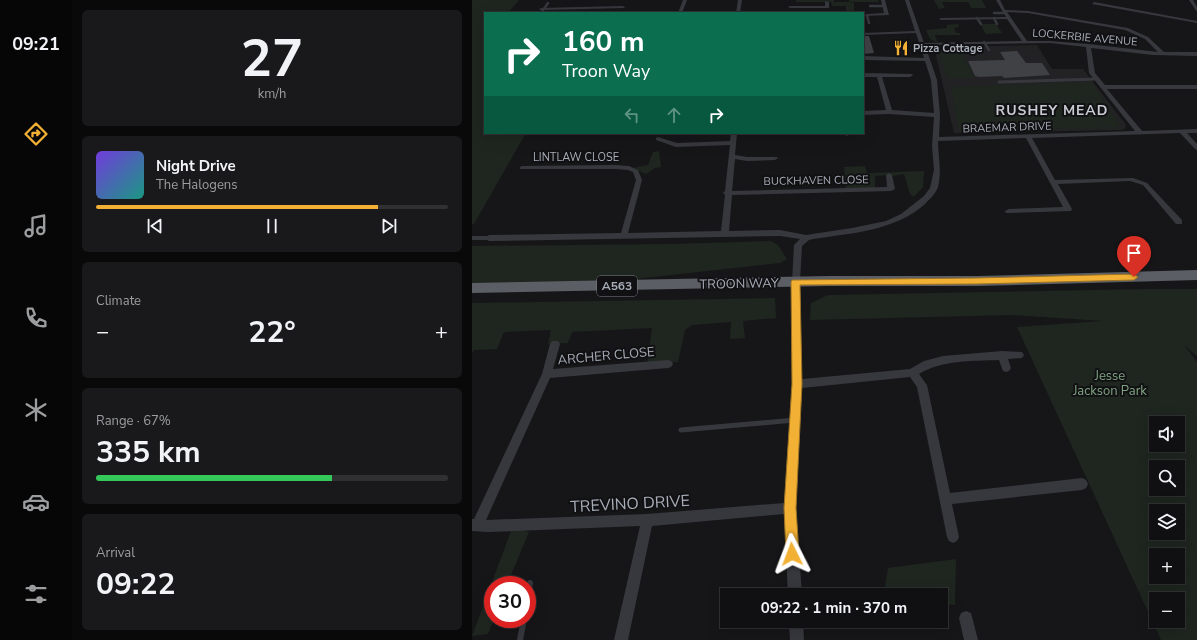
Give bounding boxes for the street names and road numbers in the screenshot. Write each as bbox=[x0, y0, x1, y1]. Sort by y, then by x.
street label: LOCKERBIE AVENUE bbox=[1032, 25, 1138, 50]
street label: BRAEMAR DRIVE bbox=[962, 118, 1052, 137]
street label: LINTLAW CLOSE bbox=[533, 150, 619, 165]
street label: BUCKHAVEN CLOSE bbox=[763, 172, 869, 189]
street label: TROON WAY bbox=[699, 274, 779, 294]
road number: A563 bbox=[597, 276, 637, 296]
street label: ARCHER CLOSE bbox=[557, 343, 655, 369]
street label: TREVINO DRIVE bbox=[570, 490, 691, 518]

